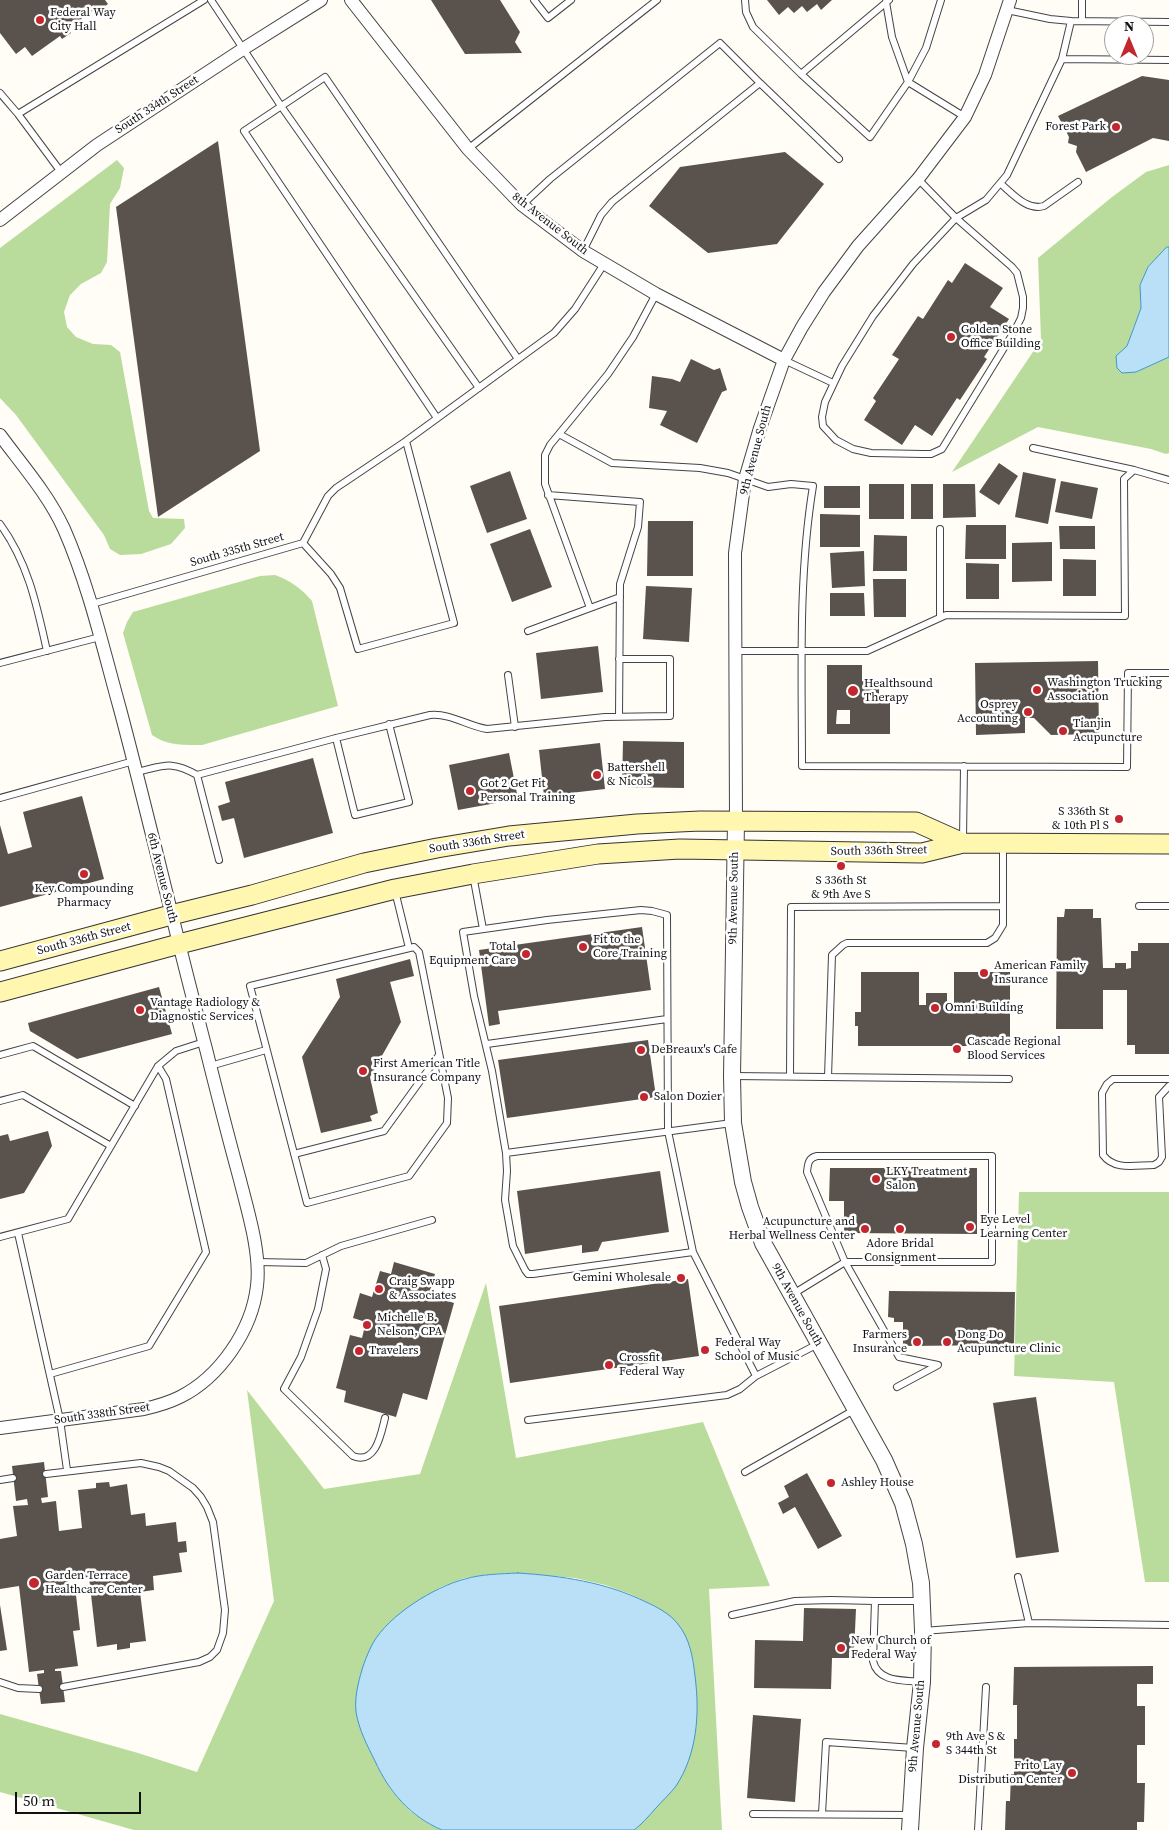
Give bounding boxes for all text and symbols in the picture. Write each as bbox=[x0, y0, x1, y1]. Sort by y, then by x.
place label: Federal Way City Hall bbox=[50, 6, 116, 34]
marker: Federal Way City Hall bbox=[34, 14, 46, 26]
north arrow bbox=[1104, 15, 1154, 65]
text: N bbox=[1124, 16, 1134, 36]
street label: South 334th Street bbox=[113, 73, 201, 137]
place label: Forest Park bbox=[1045, 120, 1106, 134]
marker: Forest Park bbox=[1110, 121, 1122, 133]
street label: 8th Avenue South bbox=[509, 190, 591, 258]
place label: Golden Stone Office Building bbox=[961, 323, 1041, 351]
marker: Golden Stone Office Building bbox=[945, 331, 957, 343]
street label: 9th Avenue South bbox=[737, 403, 775, 497]
street label: South 335th Street bbox=[189, 530, 285, 570]
place label: Washington Trucking Association bbox=[1047, 676, 1162, 704]
place label: Healthsound Therapy bbox=[864, 677, 933, 705]
marker: Healthsound Therapy bbox=[846, 684, 860, 698]
marker: Washington Trucking Association bbox=[1031, 684, 1043, 696]
place label: Osprey Accounting bbox=[957, 698, 1018, 726]
marker: Osprey Accounting bbox=[1022, 706, 1034, 718]
place label: Tianjin Acupuncture bbox=[1073, 717, 1142, 745]
marker: Tianjin Acupuncture bbox=[1057, 725, 1069, 737]
place label: Battershell & Nicols bbox=[607, 761, 665, 789]
marker: Battershell & Nicols bbox=[591, 769, 603, 781]
place label: Got 2 Get Fit Personal Training bbox=[480, 777, 575, 805]
marker: Got 2 Get Fit Personal Training bbox=[464, 785, 476, 797]
place label: S 336th St & 10th Pl S bbox=[1052, 805, 1109, 833]
marker: S 336th St & 10th Pl S bbox=[1113, 813, 1125, 825]
street label: South 336th Street bbox=[428, 827, 526, 857]
street label: 6th Avenue South bbox=[144, 831, 180, 925]
street label: South 336th Street bbox=[831, 843, 927, 859]
street label: 9th Avenue South bbox=[726, 851, 742, 945]
marker: S 336th St & 9th Ave S bbox=[835, 860, 847, 872]
marker: Key Compounding Pharmacy bbox=[78, 868, 90, 880]
place label: S 336th St & 9th Ave S bbox=[811, 874, 871, 902]
place label: Key Compounding Pharmacy bbox=[34, 882, 134, 910]
street label: South 336th Street bbox=[36, 920, 132, 958]
place label: Fit to the Core Training bbox=[593, 933, 667, 961]
place label: Total Equipment Care bbox=[429, 940, 516, 968]
marker: Fit to the Core Training bbox=[577, 941, 589, 953]
marker: Total Equipment Care bbox=[520, 948, 532, 960]
place label: American Family Insurance bbox=[994, 959, 1086, 987]
marker: American Family Insurance bbox=[978, 967, 990, 979]
place label: Vantage Radiology & Diagnostic Services bbox=[150, 996, 260, 1024]
place label: Omni Building bbox=[945, 1001, 1023, 1015]
marker: Omni Building bbox=[929, 1002, 941, 1014]
marker: Vantage Radiology & Diagnostic Services bbox=[134, 1004, 146, 1016]
place label: Cascade Regional Blood Services bbox=[967, 1035, 1061, 1063]
place label: DeBreaux's Cafe bbox=[651, 1043, 737, 1057]
marker: Cascade Regional Blood Services bbox=[951, 1043, 963, 1055]
marker: DeBreaux's Cafe bbox=[635, 1044, 647, 1056]
place label: First American Title Insurance Company bbox=[373, 1057, 481, 1085]
marker: First American Title Insurance Company bbox=[357, 1065, 369, 1077]
place label: Salon Dozier bbox=[654, 1090, 722, 1104]
marker: Salon Dozier bbox=[638, 1091, 650, 1103]
place label: LKY Treatment Salon bbox=[886, 1165, 967, 1193]
marker: LKY Treatment Salon bbox=[870, 1173, 882, 1185]
place label: Eye Level Learning Center bbox=[980, 1213, 1067, 1241]
place label: Acupuncture and Herbal Wellness Center bbox=[729, 1215, 855, 1243]
marker: Eye Level Learning Center bbox=[964, 1221, 976, 1233]
marker: Acupuncture and Herbal Wellness Center bbox=[859, 1223, 871, 1235]
marker: Adore Bridal Consignment bbox=[894, 1223, 906, 1235]
place label: Adore Bridal Consignment bbox=[864, 1237, 936, 1265]
street label: 9th Avenue South bbox=[768, 1261, 826, 1349]
place label: Gemini Wholesale bbox=[573, 1271, 671, 1285]
marker: Gemini Wholesale bbox=[675, 1272, 687, 1284]
place label: Craig Swapp & Associates bbox=[389, 1275, 456, 1303]
marker: Craig Swapp & Associates bbox=[373, 1283, 385, 1295]
place label: Michelle B. Nelson, CPA bbox=[377, 1311, 443, 1339]
marker: Michelle B. Nelson, CPA bbox=[361, 1319, 373, 1331]
place label: Farmers Insurance bbox=[853, 1328, 907, 1356]
place label: Dong Do Acupuncture Clinic bbox=[957, 1328, 1061, 1356]
place label: Federal Way School of Music bbox=[715, 1336, 799, 1364]
marker: Farmers Insurance bbox=[911, 1336, 923, 1348]
marker: Dong Do Acupuncture Clinic bbox=[941, 1336, 953, 1348]
place label: Travelers bbox=[369, 1344, 418, 1358]
marker: Federal Way School of Music bbox=[699, 1344, 711, 1356]
marker: Travelers bbox=[353, 1345, 365, 1357]
place label: Crossfit Federal Way bbox=[619, 1351, 685, 1379]
marker: Crossfit Federal Way bbox=[603, 1359, 615, 1371]
street label: South 338th Street bbox=[53, 1400, 151, 1428]
place label: Ashley House bbox=[841, 1476, 914, 1490]
marker: Ashley House bbox=[825, 1477, 837, 1489]
place label: Garden Terrace Healthcare Center bbox=[45, 1569, 143, 1597]
marker: Garden Terrace Healthcare Center bbox=[27, 1576, 41, 1590]
place label: New Church of Federal Way bbox=[851, 1634, 931, 1662]
marker: New Church of Federal Way bbox=[835, 1642, 847, 1654]
street label: 9th Avenue South bbox=[906, 1679, 928, 1773]
place label: 9th Ave S & S 344th St bbox=[946, 1730, 1005, 1758]
marker: 9th Ave S & S 344th St bbox=[930, 1738, 942, 1750]
place label: Frito Lay Distribution Center bbox=[958, 1759, 1062, 1787]
marker: Frito Lay Distribution Center bbox=[1066, 1767, 1078, 1779]
scale bar bbox=[18, 1782, 144, 1814]
text: 50 m bbox=[23, 1790, 55, 1811]

